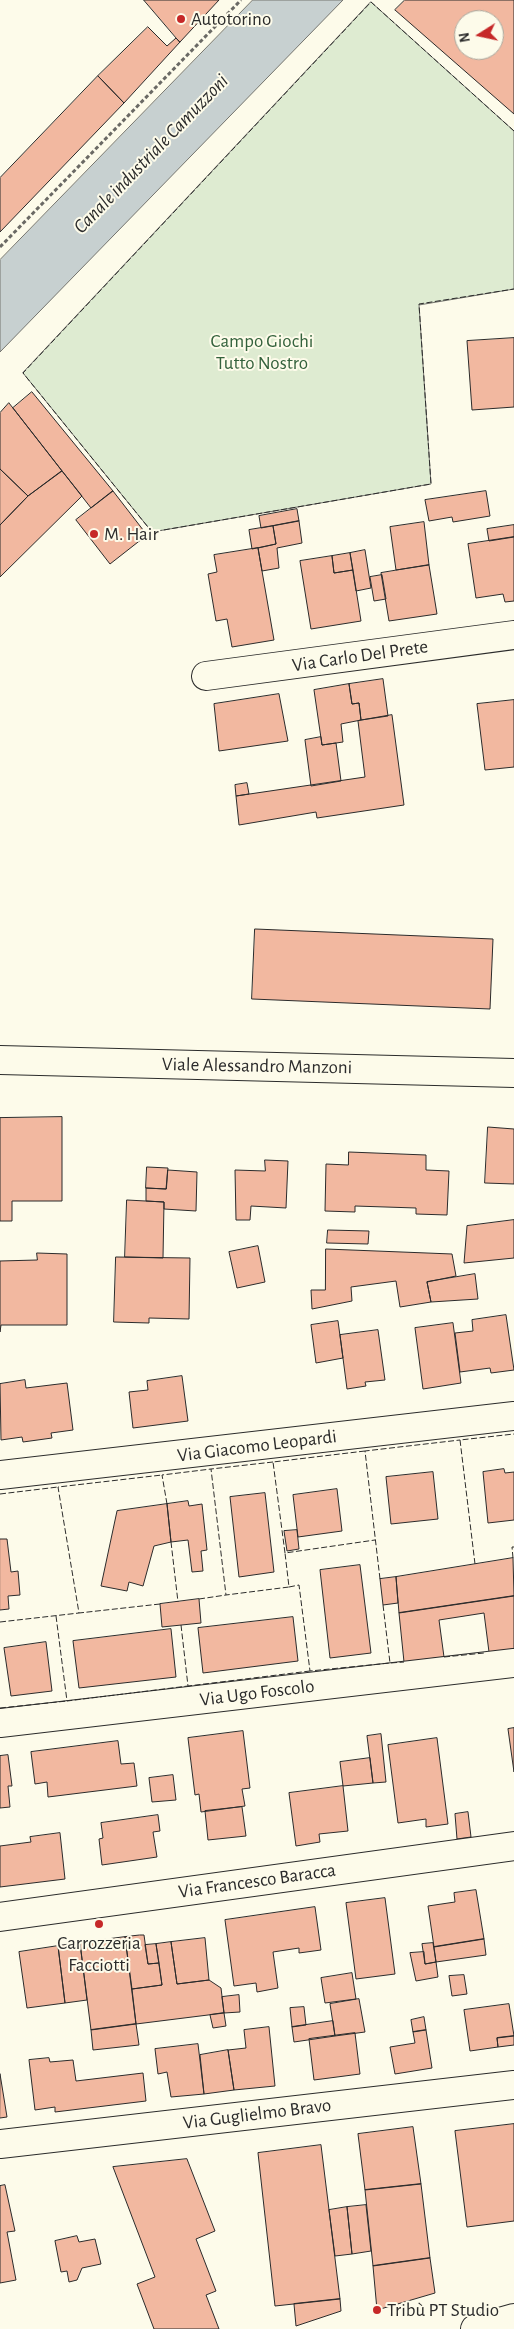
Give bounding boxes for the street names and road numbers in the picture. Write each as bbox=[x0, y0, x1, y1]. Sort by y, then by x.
street label: Via Carlo Del Prete bbox=[291, 635, 429, 677]
street label: Viale Alessandro Manzoni bbox=[162, 1053, 352, 1079]
street label: Via Giacomo Leopardi bbox=[176, 1425, 338, 1467]
street label: Via Ugo Foscolo bbox=[198, 1675, 316, 1711]
street label: Via Francesco Baracca bbox=[177, 1859, 337, 1903]
street label: Via Guglielmo Bravo bbox=[182, 2094, 332, 2134]

